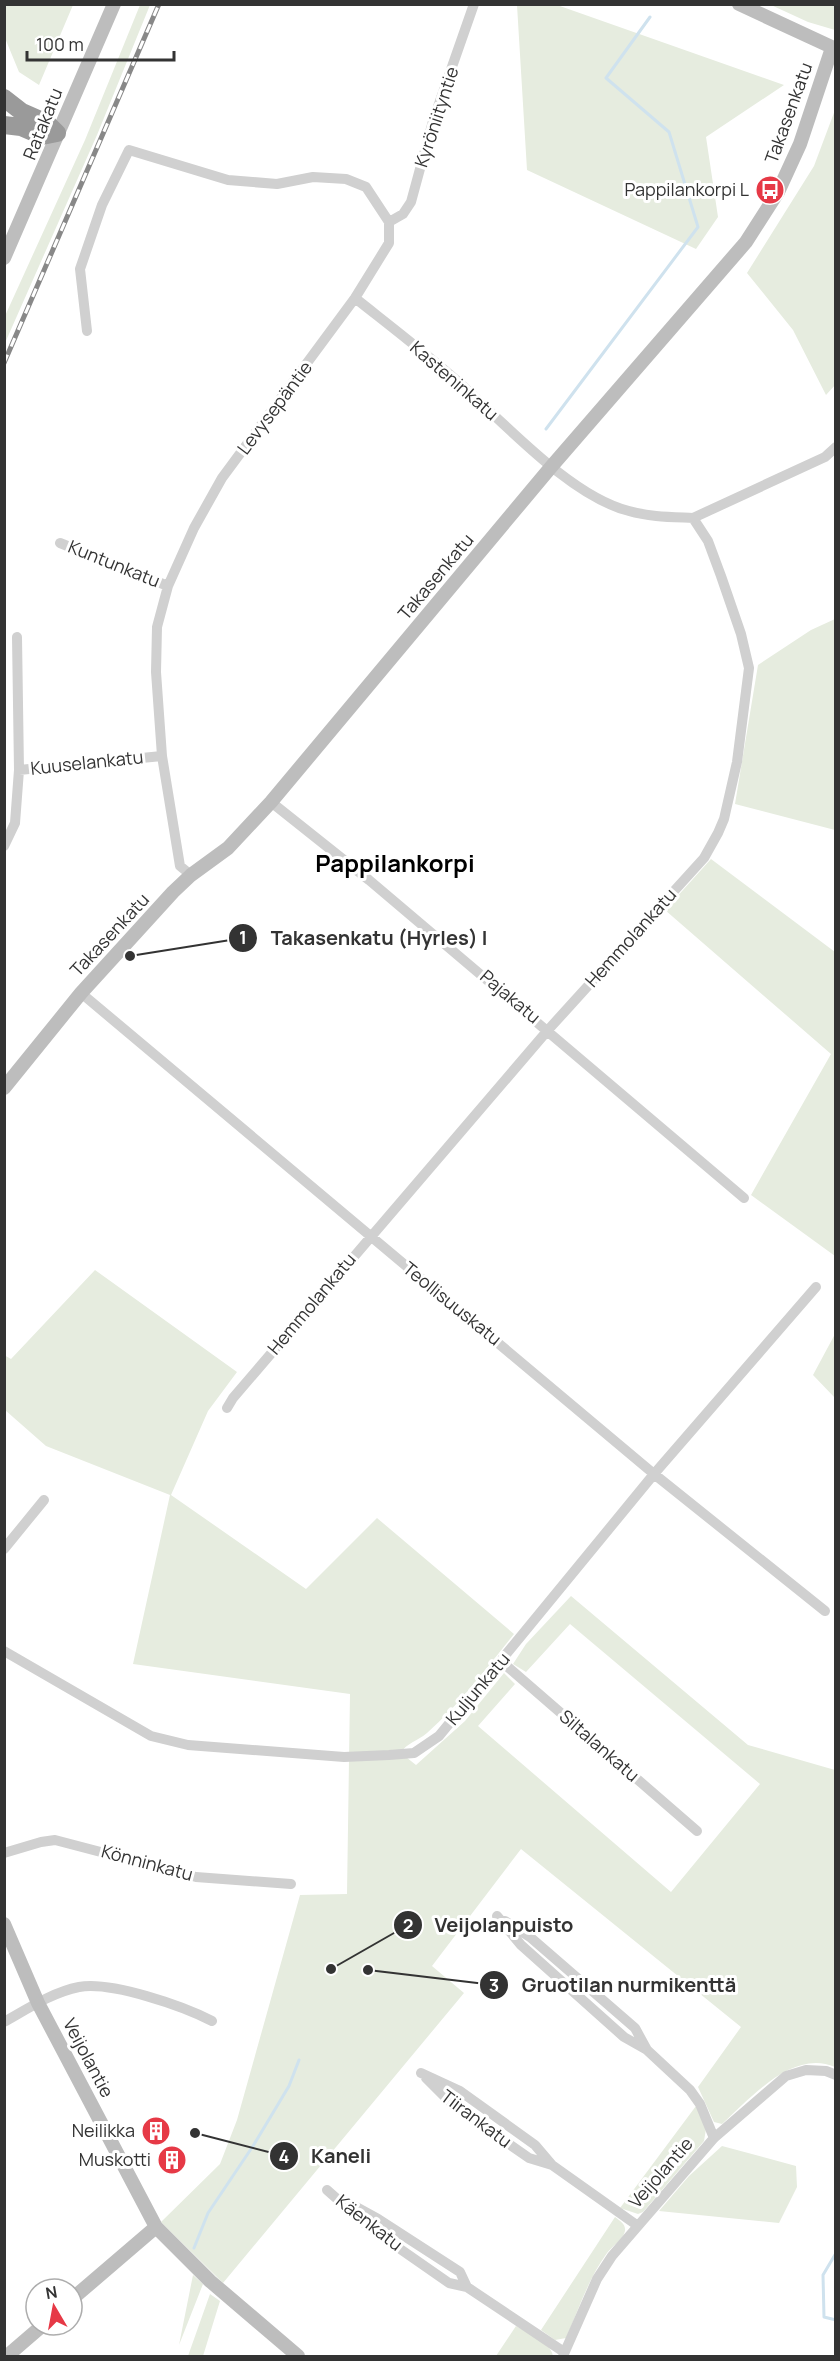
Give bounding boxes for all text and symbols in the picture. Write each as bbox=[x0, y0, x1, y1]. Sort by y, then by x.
scale bar bbox=[27, 24, 174, 62]
text: 100 m bbox=[36, 32, 84, 56]
street label: Takasenkatu bbox=[759, 59, 817, 166]
street label: Kyröniityntie bbox=[408, 63, 464, 170]
street label: Ratakatu bbox=[17, 84, 67, 163]
bus stop icon: Pappilankorpi L bbox=[754, 174, 786, 206]
place label: Pappilankorpi L bbox=[625, 177, 749, 201]
street label: Kasteninkatu bbox=[405, 335, 504, 425]
street label: Levysepäntie bbox=[231, 356, 317, 459]
street label: Takasenkatu bbox=[392, 528, 478, 625]
street label: Kuntunkatu bbox=[65, 534, 164, 592]
street label: Kuuselankatu bbox=[29, 744, 144, 780]
district label: Pappilankorpi bbox=[315, 846, 475, 879]
street label: Hemmolankatu bbox=[579, 883, 681, 992]
street label: Takasenkatu bbox=[64, 888, 154, 981]
callout: Takasenkatu (Hyrles) I bbox=[228, 919, 499, 957]
text: Takasenkatu (Hyrles) I bbox=[271, 924, 487, 951]
text: 1 bbox=[239, 925, 247, 949]
street label: Pajakatu bbox=[475, 964, 546, 1029]
street label: Hemmolankatu bbox=[262, 1248, 361, 1359]
street label: Teollisuuskatu bbox=[398, 1256, 507, 1350]
street label: Kuljunkatu bbox=[440, 1647, 515, 1730]
street label: Siltalankatu bbox=[555, 1704, 645, 1787]
street label: Könninkatu bbox=[99, 1838, 196, 1886]
callout: Veijolanpuisto bbox=[393, 1906, 585, 1944]
text: Veijolanpuisto bbox=[435, 1911, 573, 1938]
text: 2 bbox=[403, 1913, 413, 1937]
callout: Gruotilan nurmikenttä bbox=[479, 1966, 748, 2004]
text: Gruotilan nurmikenttä bbox=[522, 1971, 736, 1998]
text: 3 bbox=[489, 1973, 499, 1997]
street label: Veijolantie bbox=[58, 2014, 120, 2101]
street label: Tiirankatu bbox=[436, 2084, 517, 2153]
building icon: Neilikka bbox=[140, 2115, 172, 2147]
place label: Neilikka bbox=[72, 2118, 135, 2142]
street label: Veijolantie bbox=[623, 2132, 698, 2213]
callout: Kaneli bbox=[269, 2137, 384, 2175]
text: Kaneli bbox=[311, 2142, 371, 2169]
building icon: Muskotti bbox=[156, 2144, 188, 2176]
text: 4 bbox=[279, 2144, 290, 2168]
place label: Muskotti bbox=[79, 2147, 151, 2171]
street label: Käenkatu bbox=[331, 2189, 408, 2256]
north arrow bbox=[24, 2277, 84, 2337]
text: N bbox=[44, 2280, 59, 2304]

